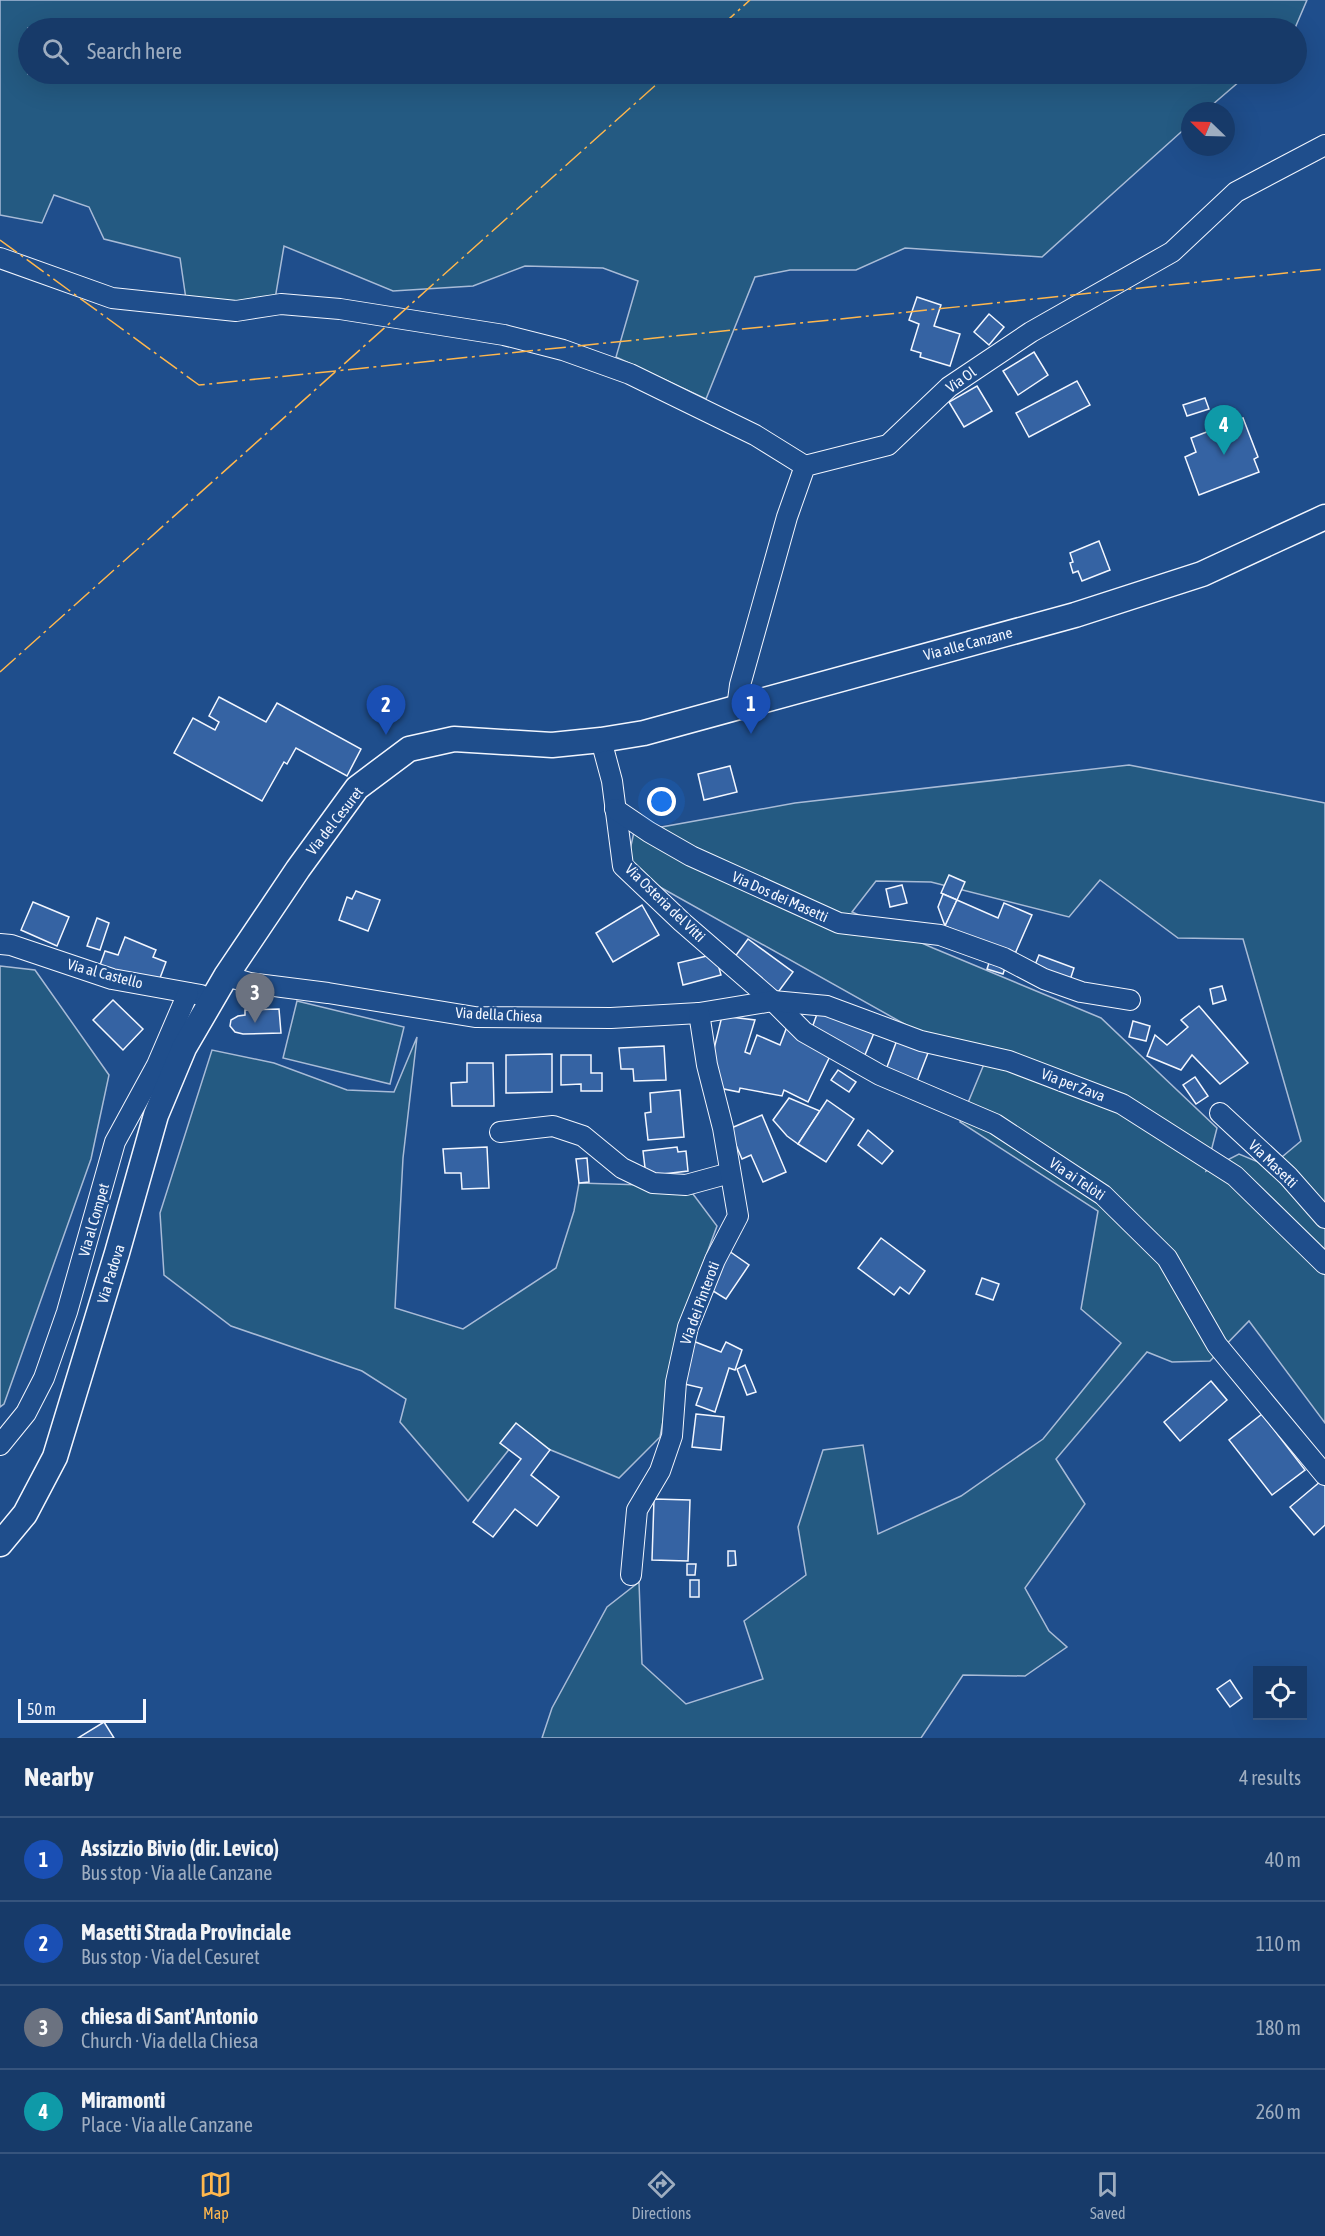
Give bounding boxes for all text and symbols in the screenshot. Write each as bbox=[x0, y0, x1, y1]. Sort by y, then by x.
search box bbox=[18, 18, 1307, 84]
icon: search bbox=[39, 35, 72, 68]
text: Search here bbox=[87, 38, 182, 64]
north arrow bbox=[1181, 102, 1235, 156]
street label: Via Ol bbox=[943, 363, 979, 396]
pin: 4 bbox=[1204, 406, 1244, 455]
street label: Via alle Canzane bbox=[922, 623, 1014, 663]
pin: 1 bbox=[732, 684, 771, 734]
pin: 2 bbox=[366, 686, 406, 735]
street label: Via del Cesuret bbox=[303, 783, 366, 858]
your location bbox=[647, 787, 676, 816]
street label: Via Osteria del Vitti bbox=[622, 860, 709, 945]
street label: Via Dos dei Masetti bbox=[730, 868, 831, 925]
street label: Via al Castello bbox=[65, 955, 145, 992]
pin: 3 bbox=[236, 974, 274, 1023]
street label: Via della Chiesa bbox=[455, 1004, 543, 1025]
street label: Via per Zava bbox=[1039, 1065, 1108, 1104]
street label: Via Masetti bbox=[1245, 1136, 1301, 1191]
street label: Via ai Telòti bbox=[1046, 1154, 1108, 1203]
street label: Via al Compet bbox=[75, 1181, 112, 1259]
street label: Via Padova bbox=[93, 1242, 128, 1305]
street label: Via dei Pinteroti bbox=[677, 1259, 722, 1347]
map controls bbox=[1253, 1666, 1307, 1720]
button: locate bbox=[1253, 1666, 1307, 1720]
scale bar bbox=[18, 1696, 146, 1724]
text: 50 m bbox=[27, 1700, 56, 1718]
text: Nearby bbox=[24, 1762, 94, 1792]
text: 4 results bbox=[1239, 1766, 1301, 1789]
text: Assizzio Bivio (dir. Levico) bbox=[81, 1835, 279, 1861]
text: 1 bbox=[39, 1848, 48, 1871]
text: 40 m bbox=[1265, 1848, 1301, 1871]
text: Bus stop · Via alle Canzane bbox=[81, 1861, 272, 1884]
text: Masetti Strada Provinciale bbox=[81, 1919, 291, 1945]
text: 2 bbox=[39, 1932, 48, 1955]
text: 110 m bbox=[1256, 1932, 1301, 1955]
text: Bus stop · Via del Cesuret bbox=[81, 1945, 260, 1968]
text: chiesa di Sant'Antonio bbox=[81, 2003, 258, 2029]
text: 3 bbox=[39, 2016, 48, 2039]
text: 180 m bbox=[1256, 2016, 1301, 2039]
text: Church · Via della Chiesa bbox=[81, 2029, 259, 2052]
text: Miramonti bbox=[81, 2087, 165, 2113]
text: 4 bbox=[39, 2100, 48, 2123]
text: 260 m bbox=[1256, 2100, 1301, 2123]
text: Place · Via alle Canzane bbox=[81, 2113, 253, 2136]
tab: Map bbox=[199, 2168, 232, 2222]
tab: Directions bbox=[631, 2168, 691, 2222]
tab: Saved bbox=[1090, 2168, 1125, 2222]

